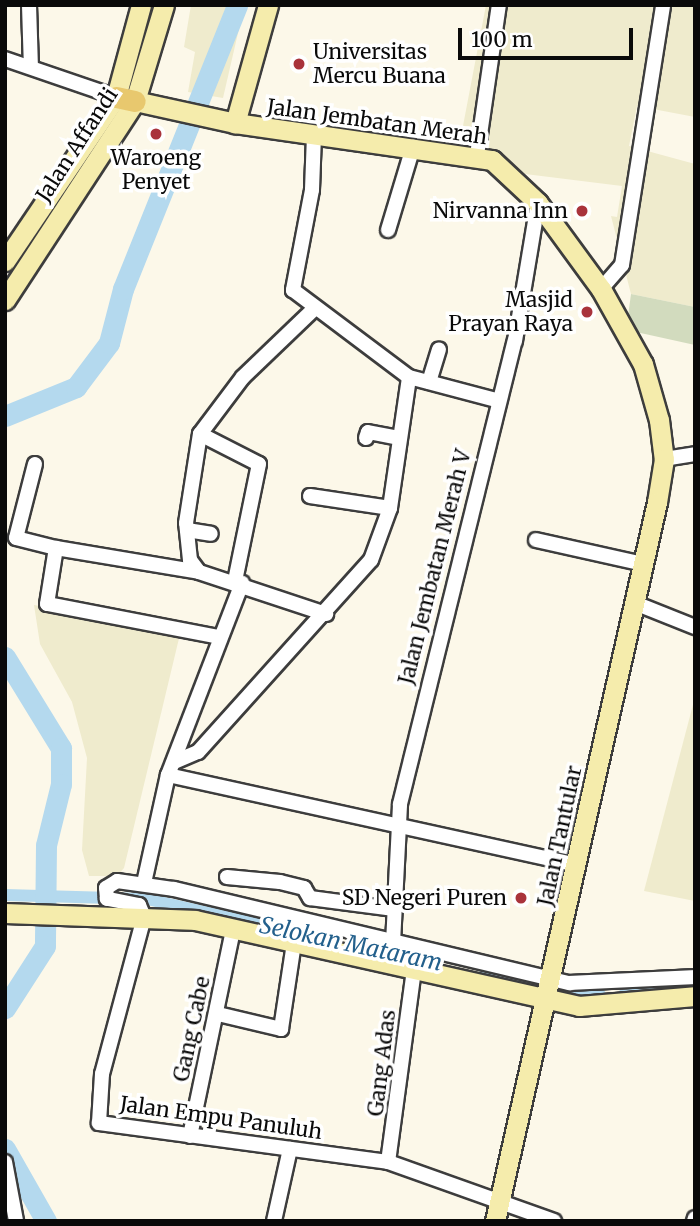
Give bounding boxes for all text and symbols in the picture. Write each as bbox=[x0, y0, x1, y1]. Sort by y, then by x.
scale bar bbox=[462, 14, 637, 58]
text: 100 m bbox=[471, 26, 533, 53]
place label: Universitas Mercu Buana bbox=[313, 39, 446, 89]
marker: Universitas Mercu Buana bbox=[291, 56, 307, 72]
street label: Jalan Affandi bbox=[31, 83, 123, 207]
street label: Jalan Jembatan Merah bbox=[265, 94, 489, 150]
marker: Waroeng Penyet bbox=[148, 126, 164, 142]
place label: Waroeng Penyet bbox=[111, 145, 201, 195]
place label: Nirvanna Inn bbox=[433, 198, 568, 224]
marker: Nirvanna Inn bbox=[574, 203, 590, 219]
place label: Masjid Prayan Raya bbox=[448, 287, 573, 337]
marker: Masjid Prayan Raya bbox=[579, 304, 595, 320]
street label: Jalan Jembatan Merah V bbox=[394, 447, 476, 687]
street label: Jalan Tantular bbox=[533, 764, 587, 908]
place label: SD Negeri Puren bbox=[342, 885, 507, 911]
marker: SD Negeri Puren bbox=[513, 890, 529, 906]
water label: Selokan Mataram bbox=[257, 911, 445, 977]
street label: Gang Cabe bbox=[169, 974, 215, 1084]
street label: Gang Adas bbox=[363, 1008, 401, 1118]
street label: Jalan Empu Panuluh bbox=[118, 1091, 324, 1145]

